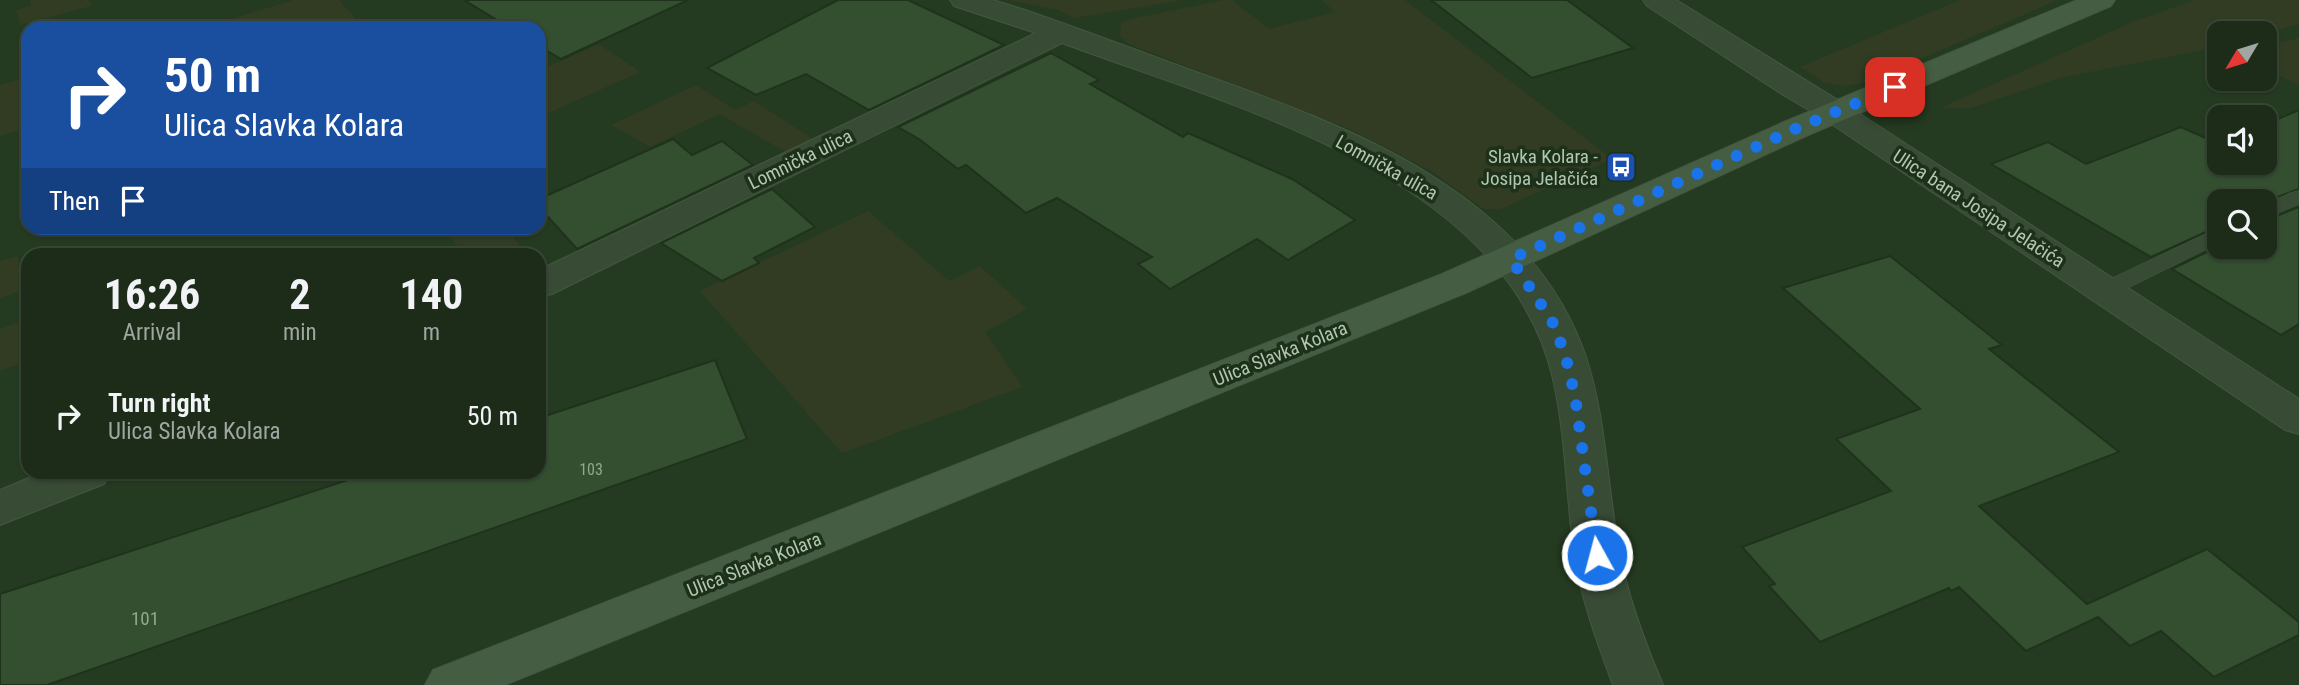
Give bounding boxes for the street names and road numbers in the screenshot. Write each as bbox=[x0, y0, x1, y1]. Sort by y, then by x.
street label: Lomnička ulica bbox=[744, 124, 856, 195]
street label: Lomnička ulica bbox=[1332, 130, 1442, 205]
street label: Ulica bana Josipa Jelačića bbox=[1889, 144, 2069, 273]
street label: Ulica Slavka Kolara bbox=[1210, 316, 1351, 391]
street label: Ulica Slavka Kolara bbox=[684, 527, 825, 602]

